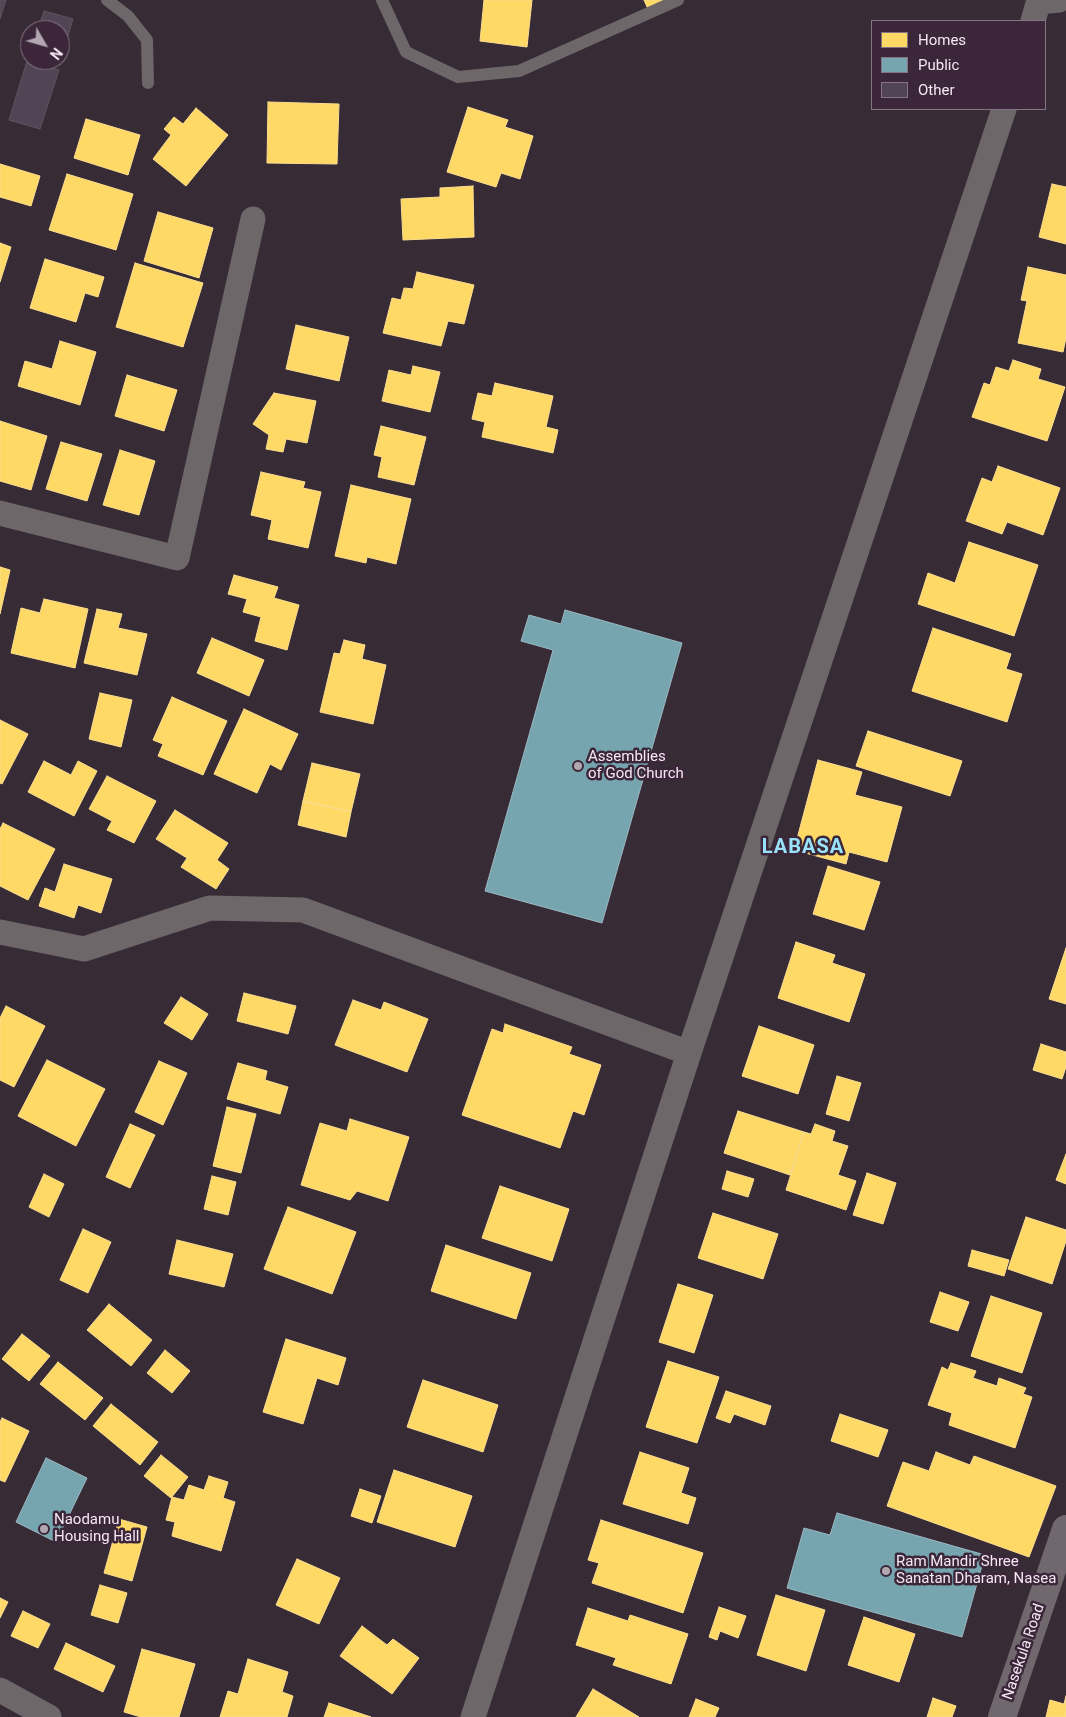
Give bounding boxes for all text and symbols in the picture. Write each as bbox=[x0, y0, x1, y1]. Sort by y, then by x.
north arrow bbox=[20, 20, 70, 70]
legend bbox=[871, 20, 1046, 110]
text: Homes bbox=[918, 31, 966, 49]
text: N bbox=[47, 45, 65, 62]
text: Public bbox=[918, 56, 959, 74]
text: Other bbox=[918, 81, 955, 99]
place label: Assemblies of God Church bbox=[588, 748, 684, 783]
marker: Assemblies of God Church bbox=[572, 760, 584, 772]
district label: LABASA bbox=[761, 836, 845, 860]
place label: Naodamu Housing Hall bbox=[54, 1511, 139, 1546]
marker: Naodamu Housing Hall bbox=[38, 1523, 50, 1535]
place label: Ram Mandir Shree Sanatan Dharam, Nasea bbox=[896, 1553, 1056, 1588]
marker: Ram Mandir Shree Sanatan Dharam, Nasea bbox=[880, 1565, 892, 1577]
street label: Nasekula Road bbox=[999, 1602, 1049, 1702]

